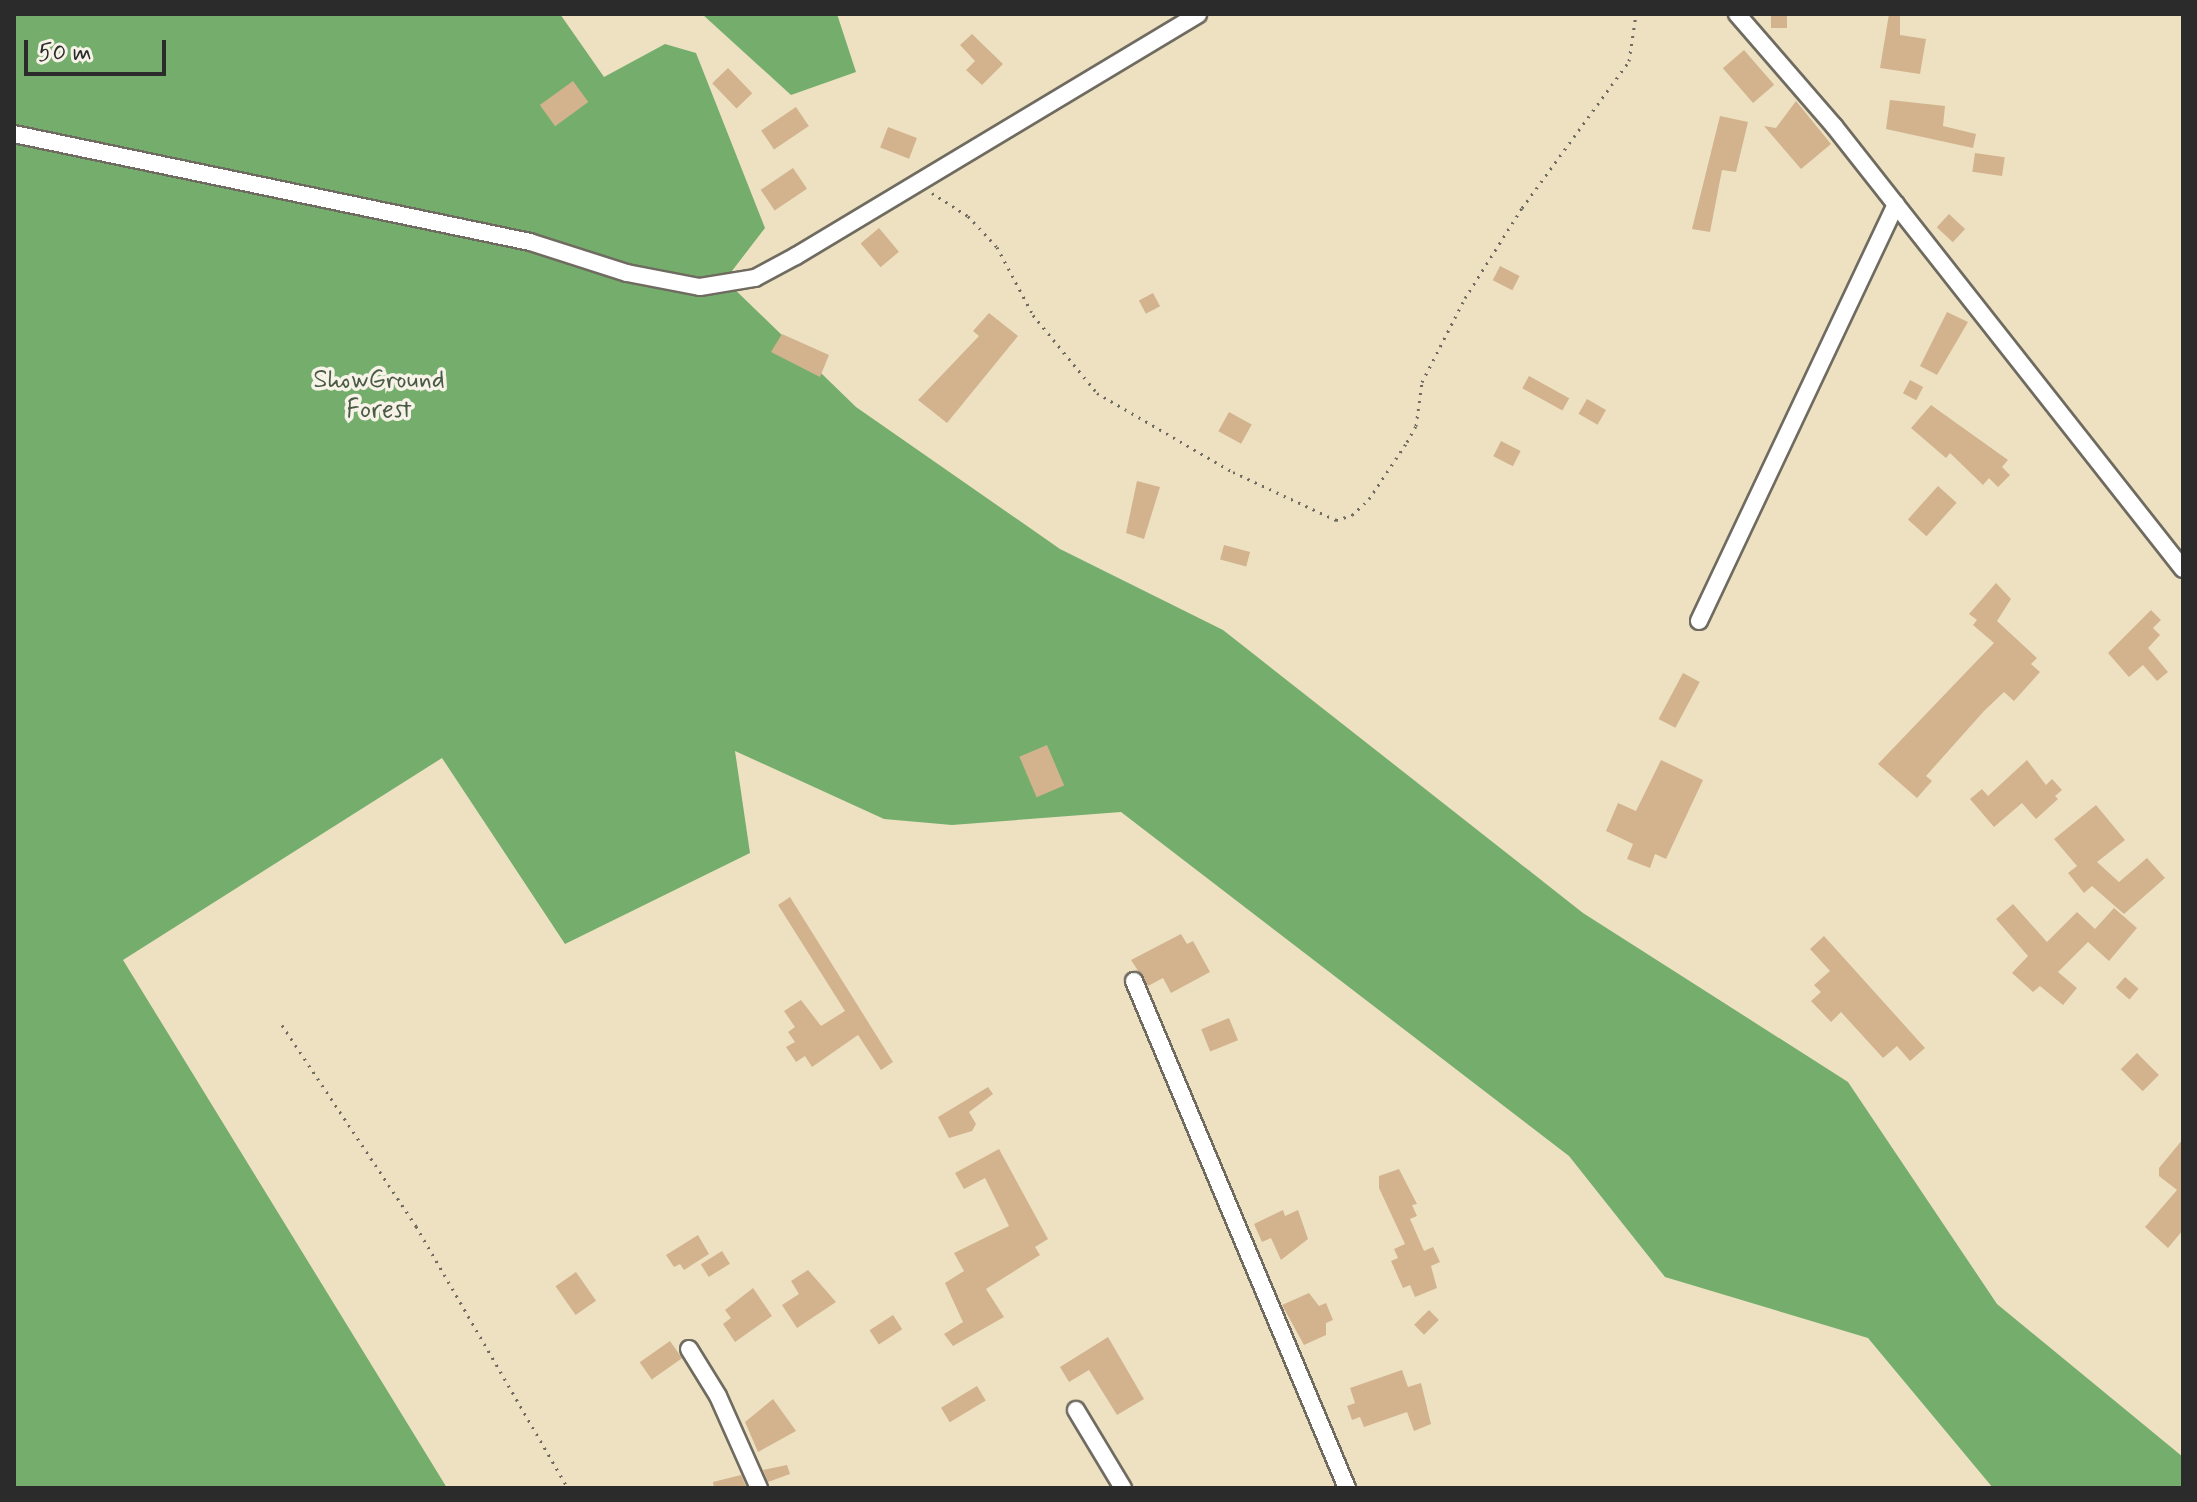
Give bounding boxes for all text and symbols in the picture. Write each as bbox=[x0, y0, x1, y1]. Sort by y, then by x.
scale bar bbox=[28, 24, 170, 74]
text: 50 m bbox=[38, 38, 92, 69]
park label: ShowGround Forest bbox=[313, 365, 445, 426]

